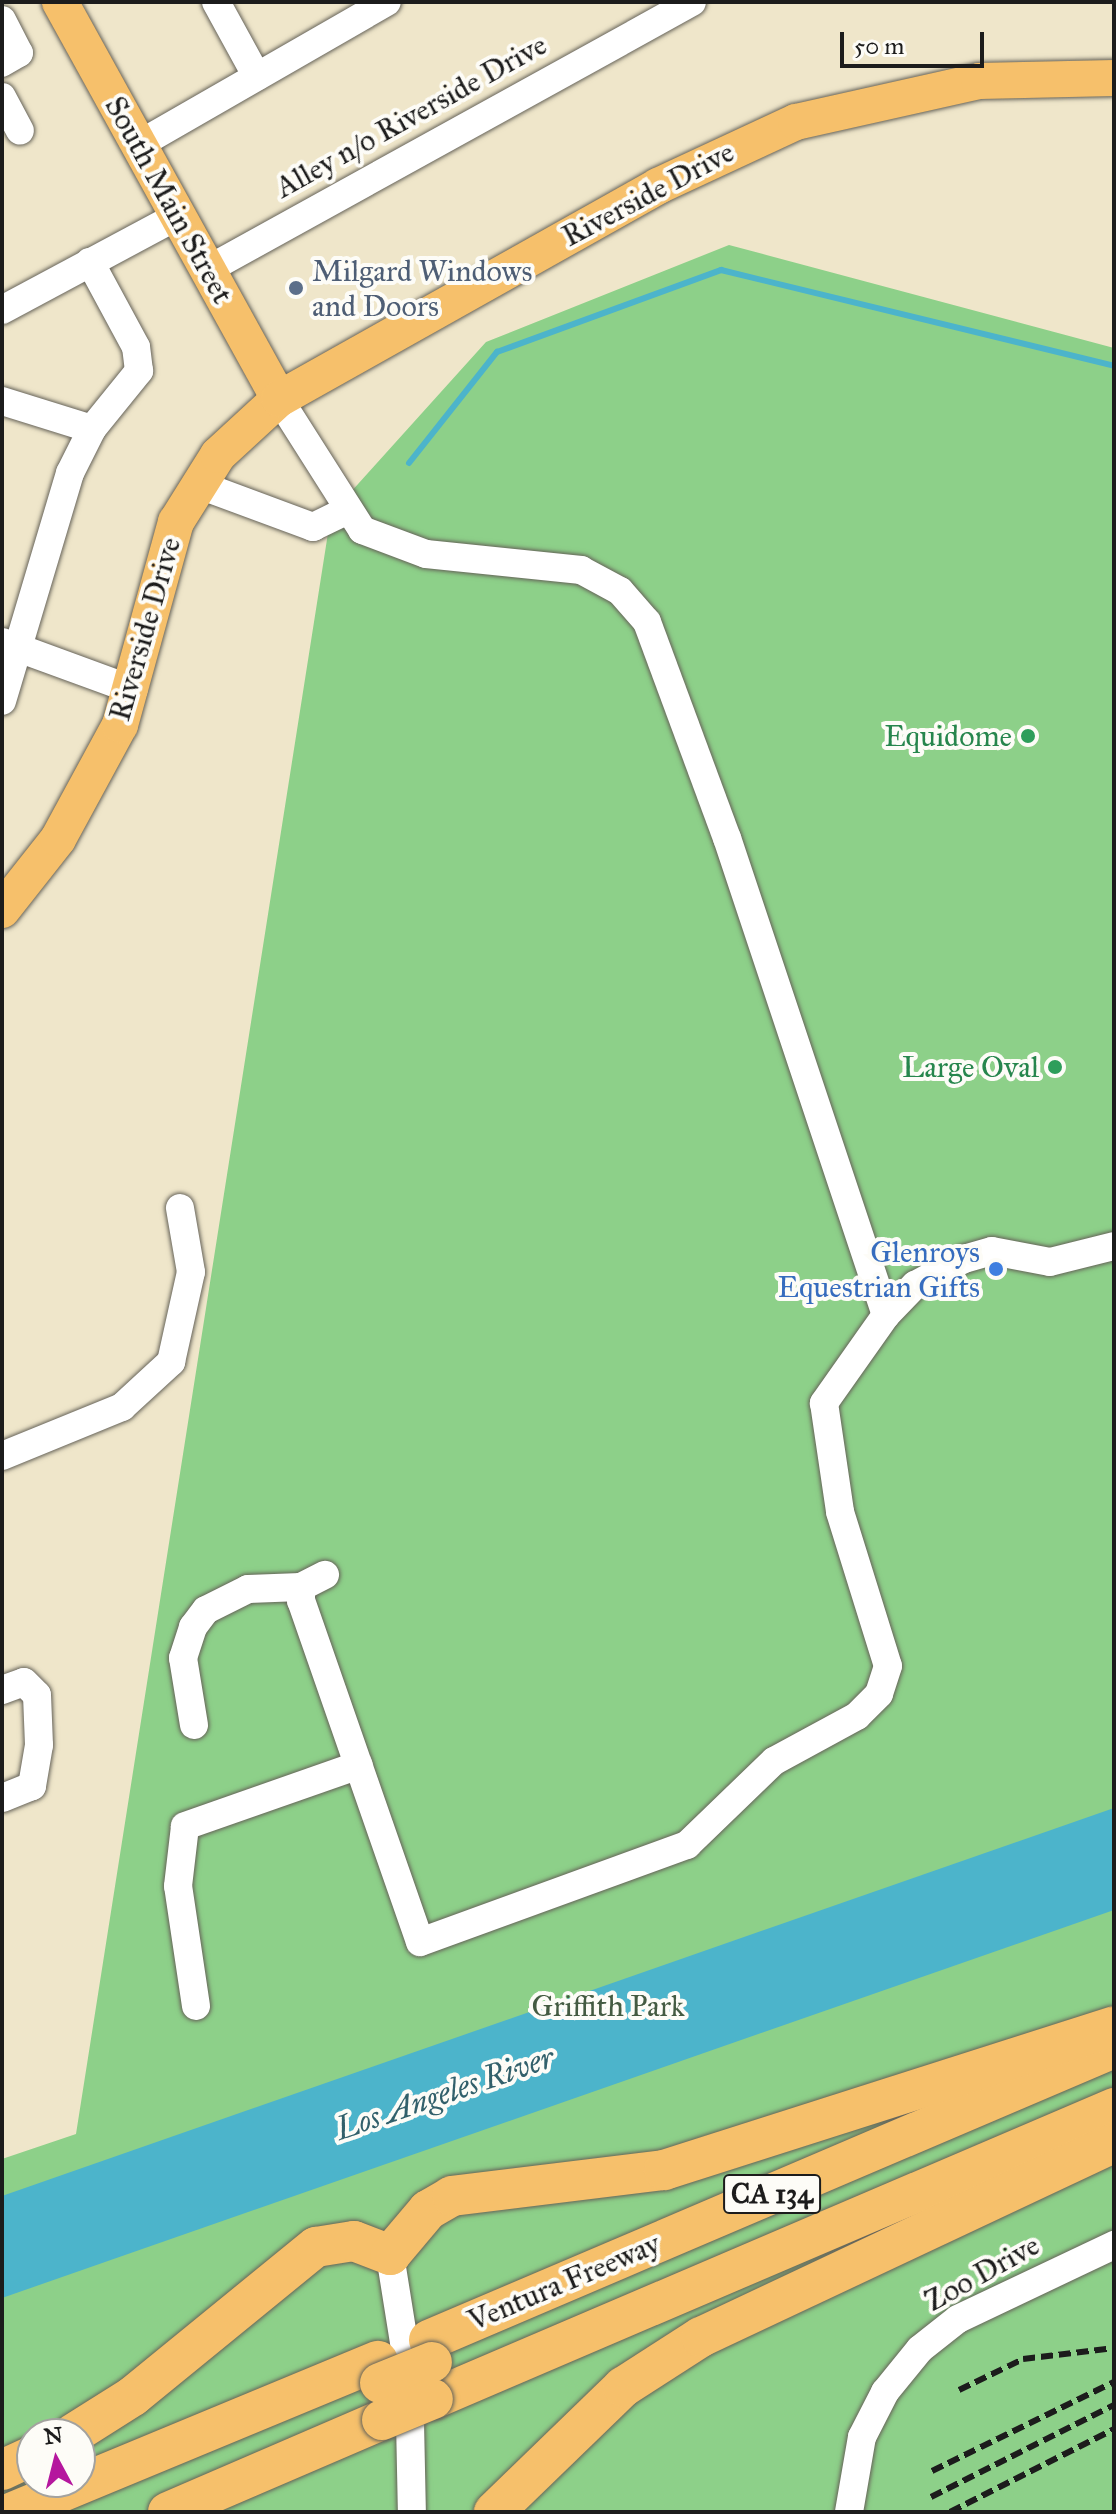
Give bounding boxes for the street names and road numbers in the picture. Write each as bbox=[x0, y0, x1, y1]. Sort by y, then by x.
street label: Alley n/o Riverside Drive bbox=[269, 26, 553, 206]
street label: South Main Street bbox=[97, 90, 241, 310]
street label: Riverside Drive bbox=[556, 134, 740, 254]
street label: Riverside Drive bbox=[102, 533, 188, 725]
road number: CA 134 bbox=[722, 2170, 822, 2218]
street label: Ventura Freeway bbox=[463, 2225, 665, 2339]
street label: Zoo Drive bbox=[919, 2227, 1045, 2319]

